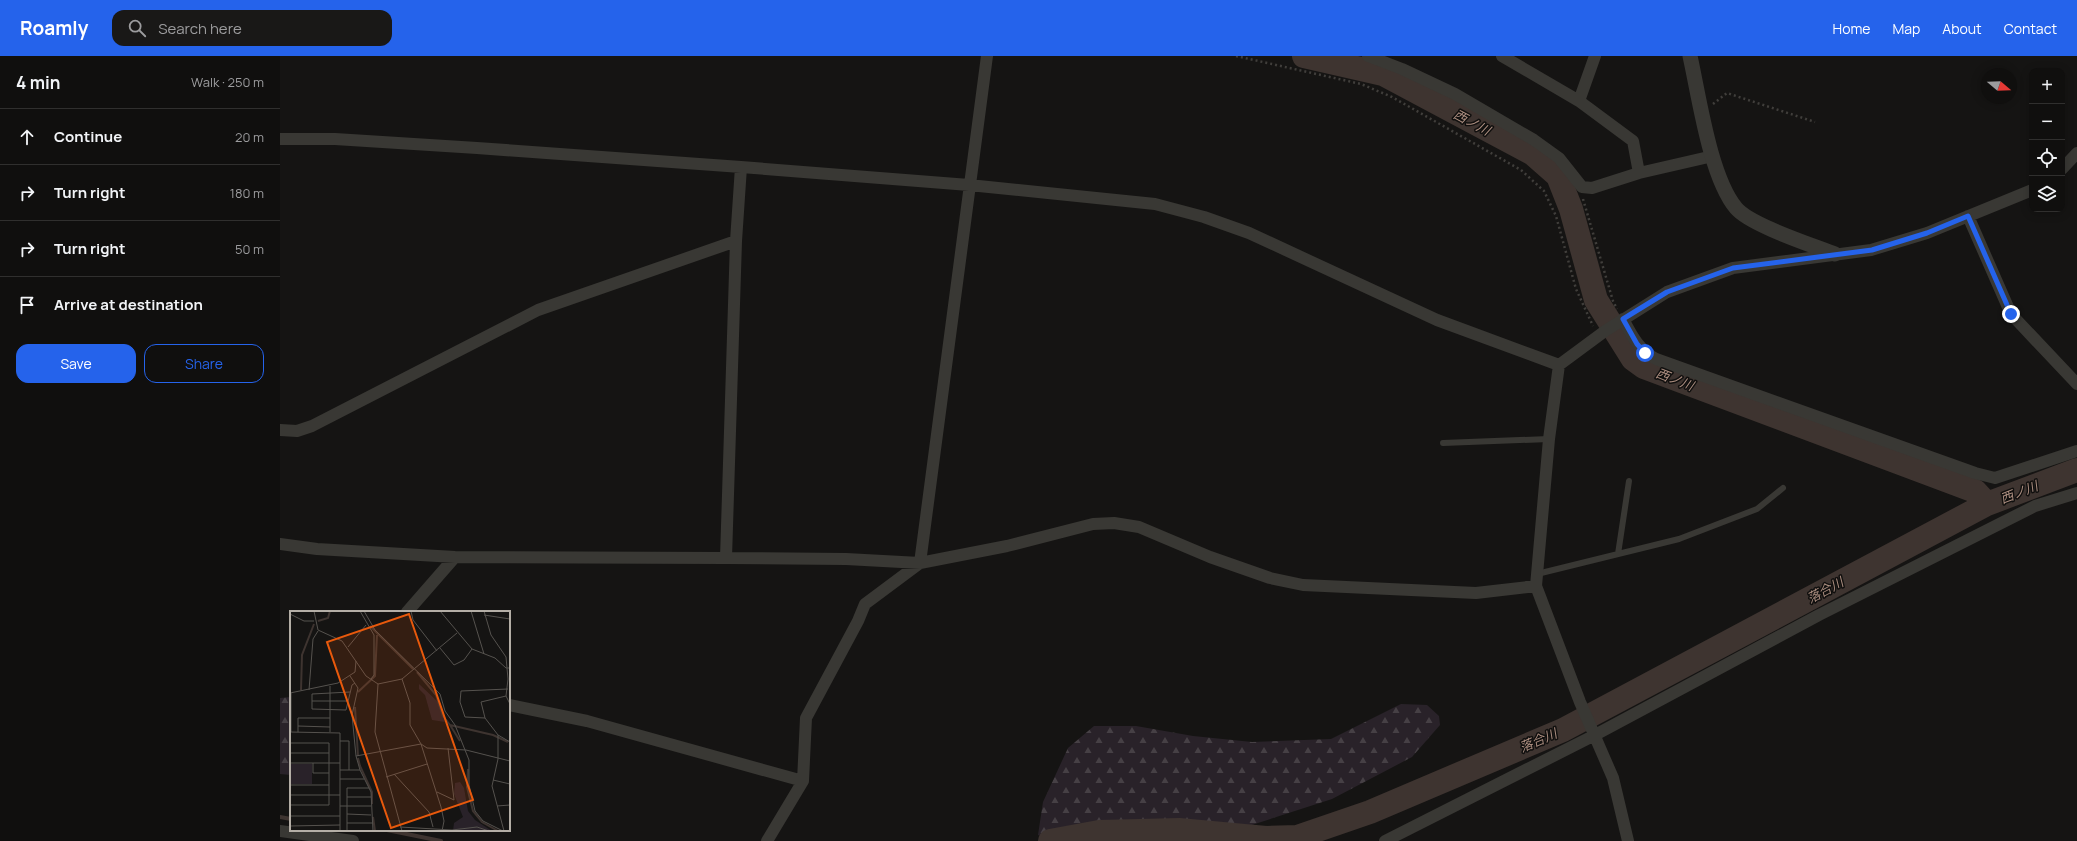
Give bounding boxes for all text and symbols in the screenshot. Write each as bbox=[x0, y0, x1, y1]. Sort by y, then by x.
search box bbox=[112, 10, 392, 46]
text: Roamly bbox=[20, 15, 88, 41]
icon: search bbox=[126, 17, 148, 39]
text: Search here bbox=[158, 18, 242, 39]
text: Home bbox=[1833, 19, 1870, 38]
text: Map bbox=[1892, 19, 1920, 38]
text: About bbox=[1942, 19, 1982, 38]
text: Contact bbox=[2004, 19, 2057, 38]
north arrow bbox=[1981, 68, 2017, 104]
map controls bbox=[2029, 68, 2065, 212]
button: + bbox=[2029, 68, 2065, 104]
text: 4 min bbox=[16, 71, 60, 94]
text: Walk · 250 m bbox=[191, 73, 264, 91]
button: − bbox=[2029, 104, 2065, 140]
water label: 西ノ川 bbox=[1451, 105, 1495, 140]
icon: ahead bbox=[16, 126, 38, 148]
text: Continue bbox=[54, 126, 122, 147]
text: 20 m bbox=[235, 128, 264, 146]
button: locate bbox=[2029, 140, 2065, 176]
button: layers bbox=[2029, 176, 2065, 212]
icon: right bbox=[16, 182, 38, 204]
text: Turn right bbox=[54, 182, 125, 203]
text: 180 m bbox=[230, 184, 264, 202]
icon: right bbox=[16, 238, 38, 260]
text: Turn right bbox=[54, 238, 125, 259]
text: 50 m bbox=[235, 240, 264, 258]
icon: arrive bbox=[16, 294, 38, 316]
text: Arrive at destination bbox=[54, 294, 203, 315]
route end bbox=[2002, 305, 2020, 323]
button: Save bbox=[16, 344, 136, 383]
button: Share bbox=[144, 344, 264, 383]
route start bbox=[1636, 344, 1654, 362]
water label: 西ノ川 bbox=[1654, 364, 1698, 395]
water label: 西ノ川 bbox=[1998, 476, 2042, 507]
water label: 落合川 bbox=[1804, 572, 1848, 607]
inset map bbox=[290, 611, 510, 831]
water label: 落合川 bbox=[1517, 723, 1561, 756]

